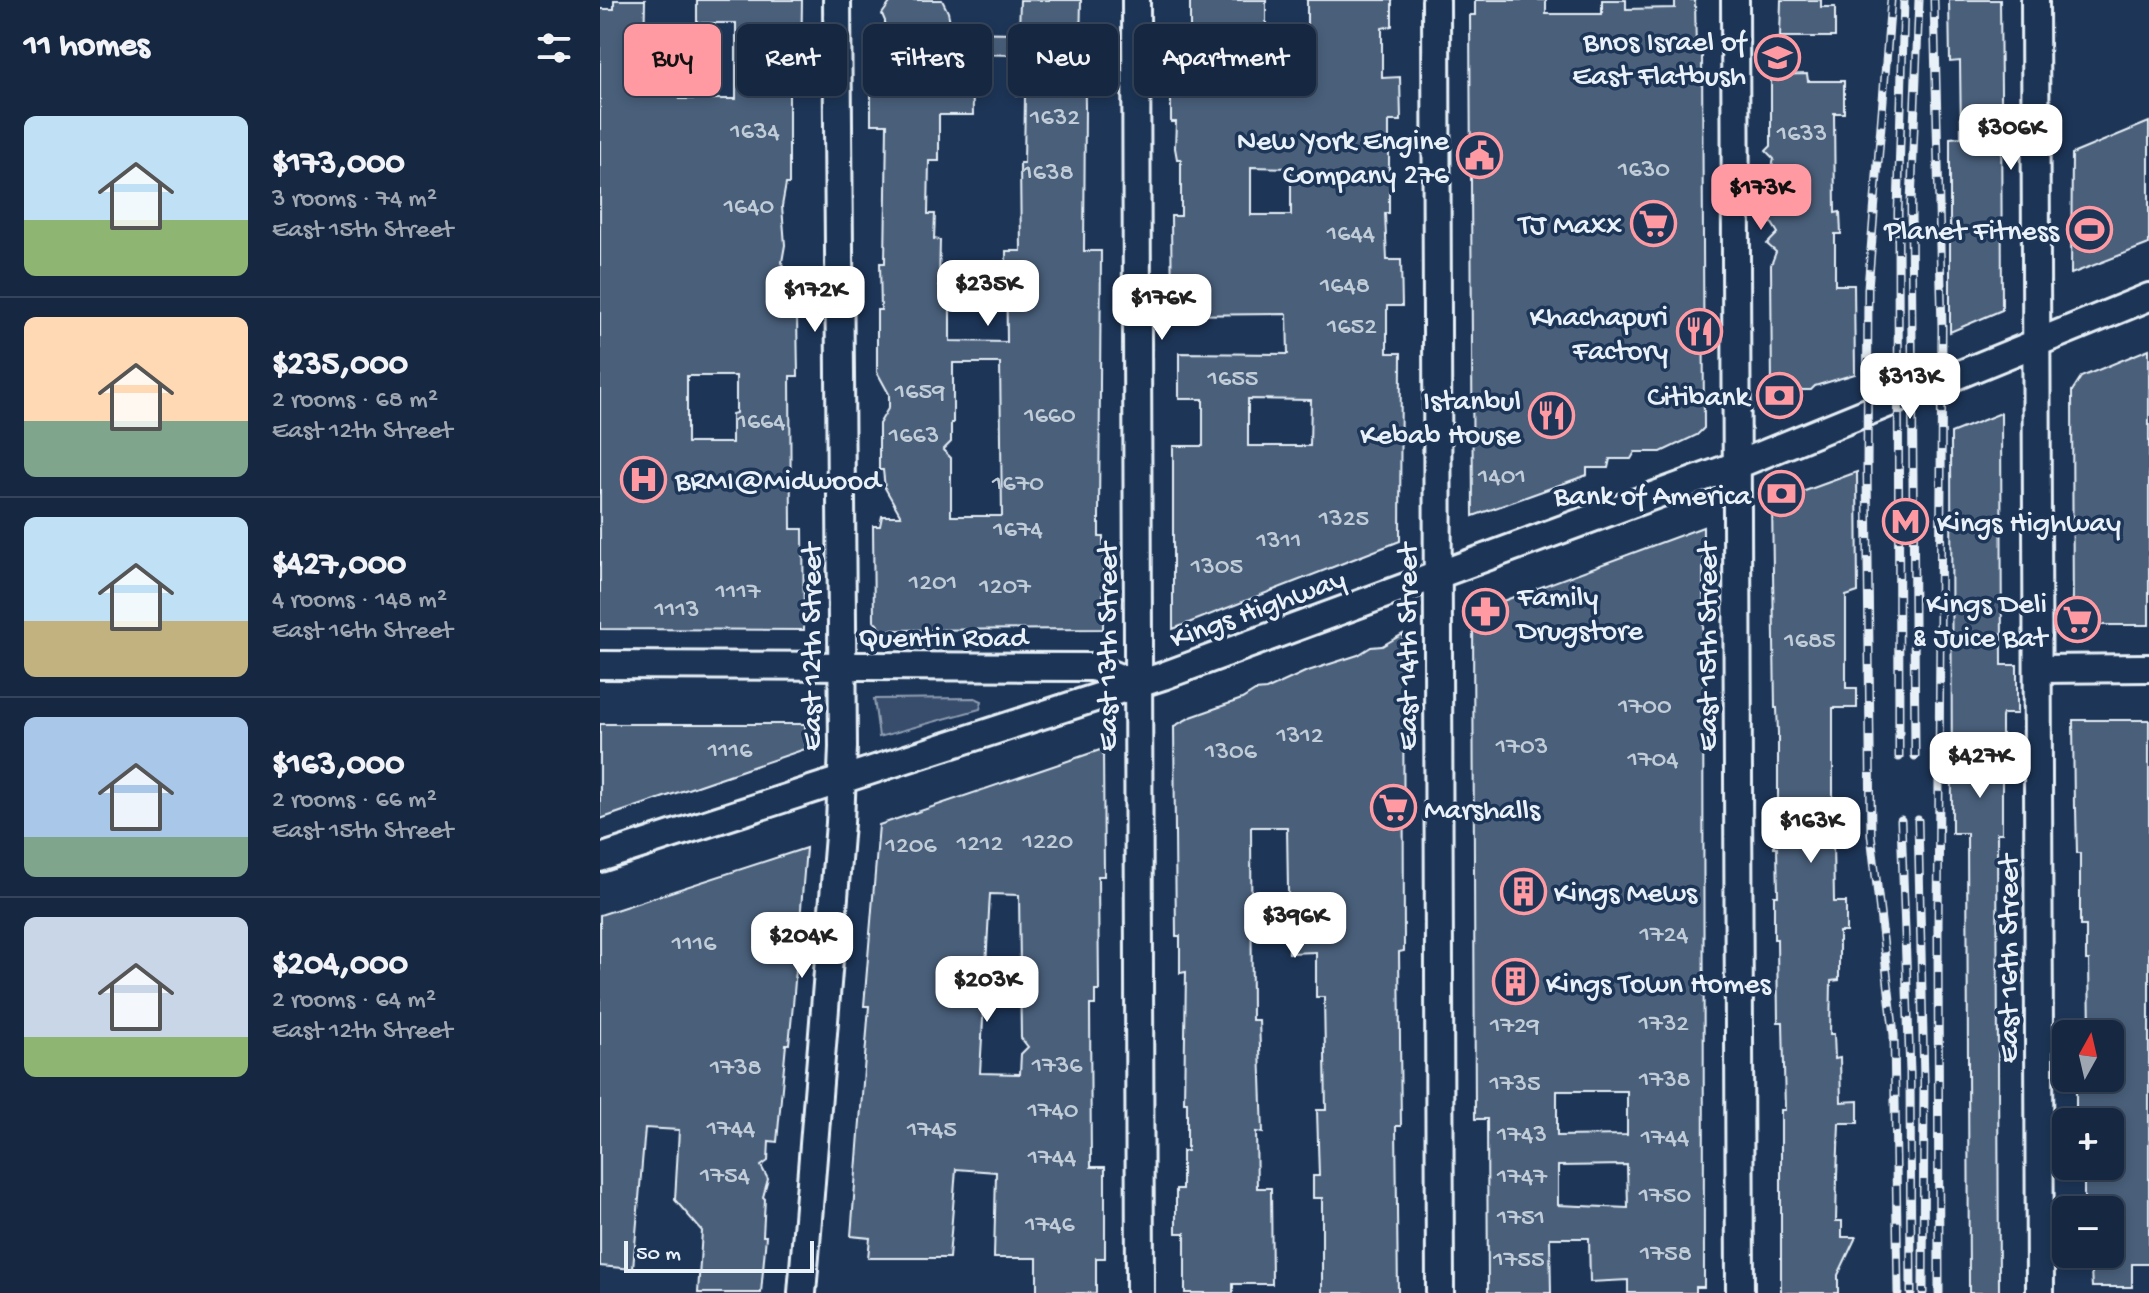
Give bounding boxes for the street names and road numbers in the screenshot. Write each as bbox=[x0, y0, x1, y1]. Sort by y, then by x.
street label: East 12th Street bbox=[797, 540, 832, 751]
street label: East 13th Street bbox=[1093, 540, 1128, 751]
street label: East 14th Street bbox=[1393, 540, 1428, 751]
street label: East 15th Street bbox=[1693, 540, 1728, 752]
street label: Kings Highway bbox=[1166, 563, 1351, 659]
street label: Quentin Road bbox=[858, 623, 1030, 658]
street label: East 16th Street bbox=[1994, 852, 2029, 1063]

